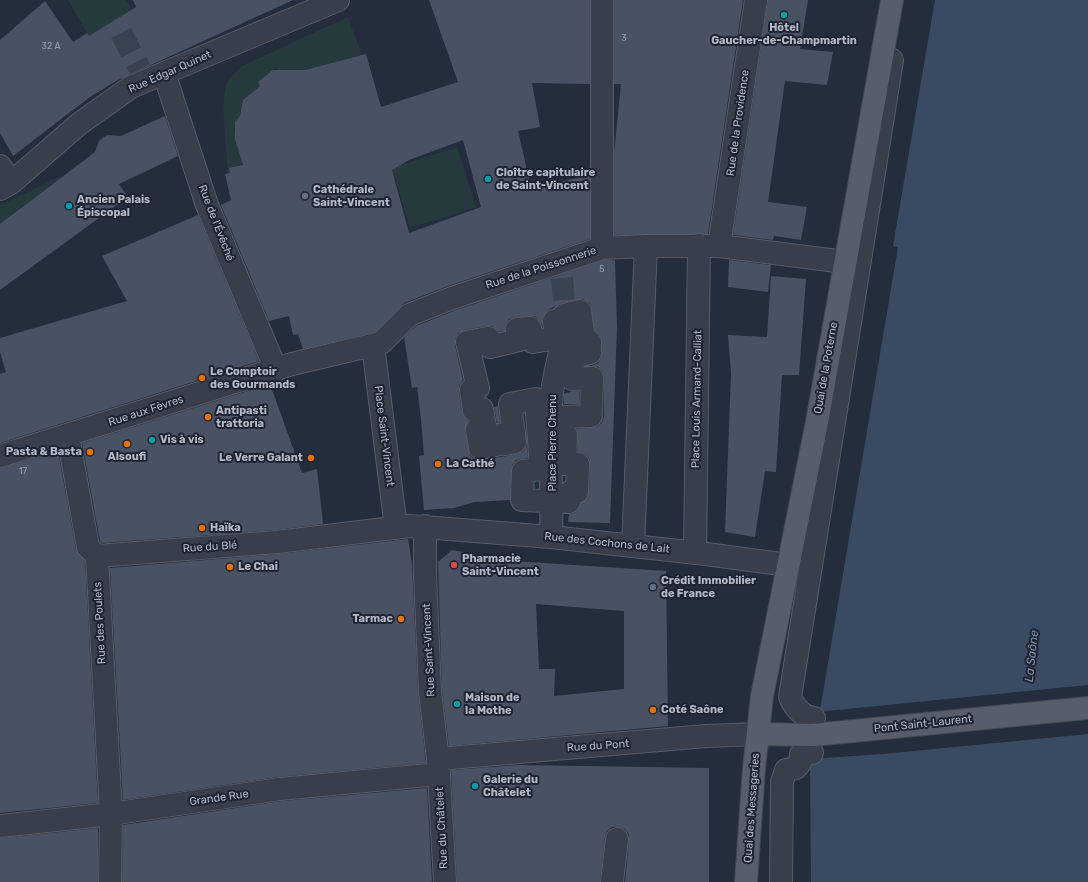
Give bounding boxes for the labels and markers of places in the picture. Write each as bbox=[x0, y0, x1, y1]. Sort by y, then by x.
marker: Hôtel Gaucher-de-Champmartin bbox=[779, 10, 789, 20]
place label: Hôtel Gaucher-de-Champmartin bbox=[711, 21, 857, 47]
place label: Cloître capitulaire de Saint-Vincent bbox=[496, 166, 595, 192]
marker: Cloître capitulaire de Saint-Vincent bbox=[483, 174, 493, 184]
place label: Cathédrale Saint-Vincent bbox=[313, 183, 390, 209]
marker: Cathédrale Saint-Vincent bbox=[300, 191, 310, 201]
place label: Ancien Palais Épiscopal bbox=[77, 193, 150, 219]
marker: Ancien Palais Épiscopal bbox=[64, 201, 74, 211]
place label: Le Comptoir des Gourmands bbox=[210, 365, 295, 391]
marker: Le Comptoir des Gourmands bbox=[197, 373, 207, 383]
place label: Antipasti trattoria bbox=[216, 404, 267, 430]
marker: Antipasti trattoria bbox=[203, 412, 213, 422]
place label: Vis à vis bbox=[160, 433, 204, 447]
marker: Vis à vis bbox=[147, 435, 157, 445]
marker: Alsoufi bbox=[122, 439, 132, 449]
place label: Pasta & Basta bbox=[6, 445, 82, 459]
marker: Pasta & Basta bbox=[85, 447, 95, 457]
place label: Alsoufi bbox=[108, 450, 146, 464]
place label: Le Verre Galant bbox=[219, 451, 303, 465]
marker: Le Verre Galant bbox=[306, 453, 316, 463]
place label: La Cathé bbox=[446, 457, 494, 471]
marker: La Cathé bbox=[433, 459, 443, 469]
place label: Haïka bbox=[210, 521, 241, 535]
marker: Haïka bbox=[197, 523, 207, 533]
place label: Pharmacie Saint-Vincent bbox=[462, 552, 539, 578]
place label: Le Chai bbox=[238, 560, 278, 574]
marker: Pharmacie Saint-Vincent bbox=[449, 560, 459, 570]
marker: Le Chai bbox=[225, 562, 235, 572]
place label: Crédit Immobilier de France bbox=[661, 574, 756, 600]
marker: Crédit Immobilier de France bbox=[648, 582, 658, 592]
place label: Tarmac bbox=[353, 612, 393, 626]
marker: Tarmac bbox=[396, 614, 406, 624]
place label: Maison de la Mothe bbox=[465, 691, 519, 717]
marker: Maison de la Mothe bbox=[452, 699, 462, 709]
place label: Coté Saône bbox=[661, 703, 724, 717]
marker: Coté Saône bbox=[648, 705, 658, 715]
place label: Galerie du Châtelet bbox=[483, 773, 538, 799]
marker: Galerie du Châtelet bbox=[470, 781, 480, 791]

